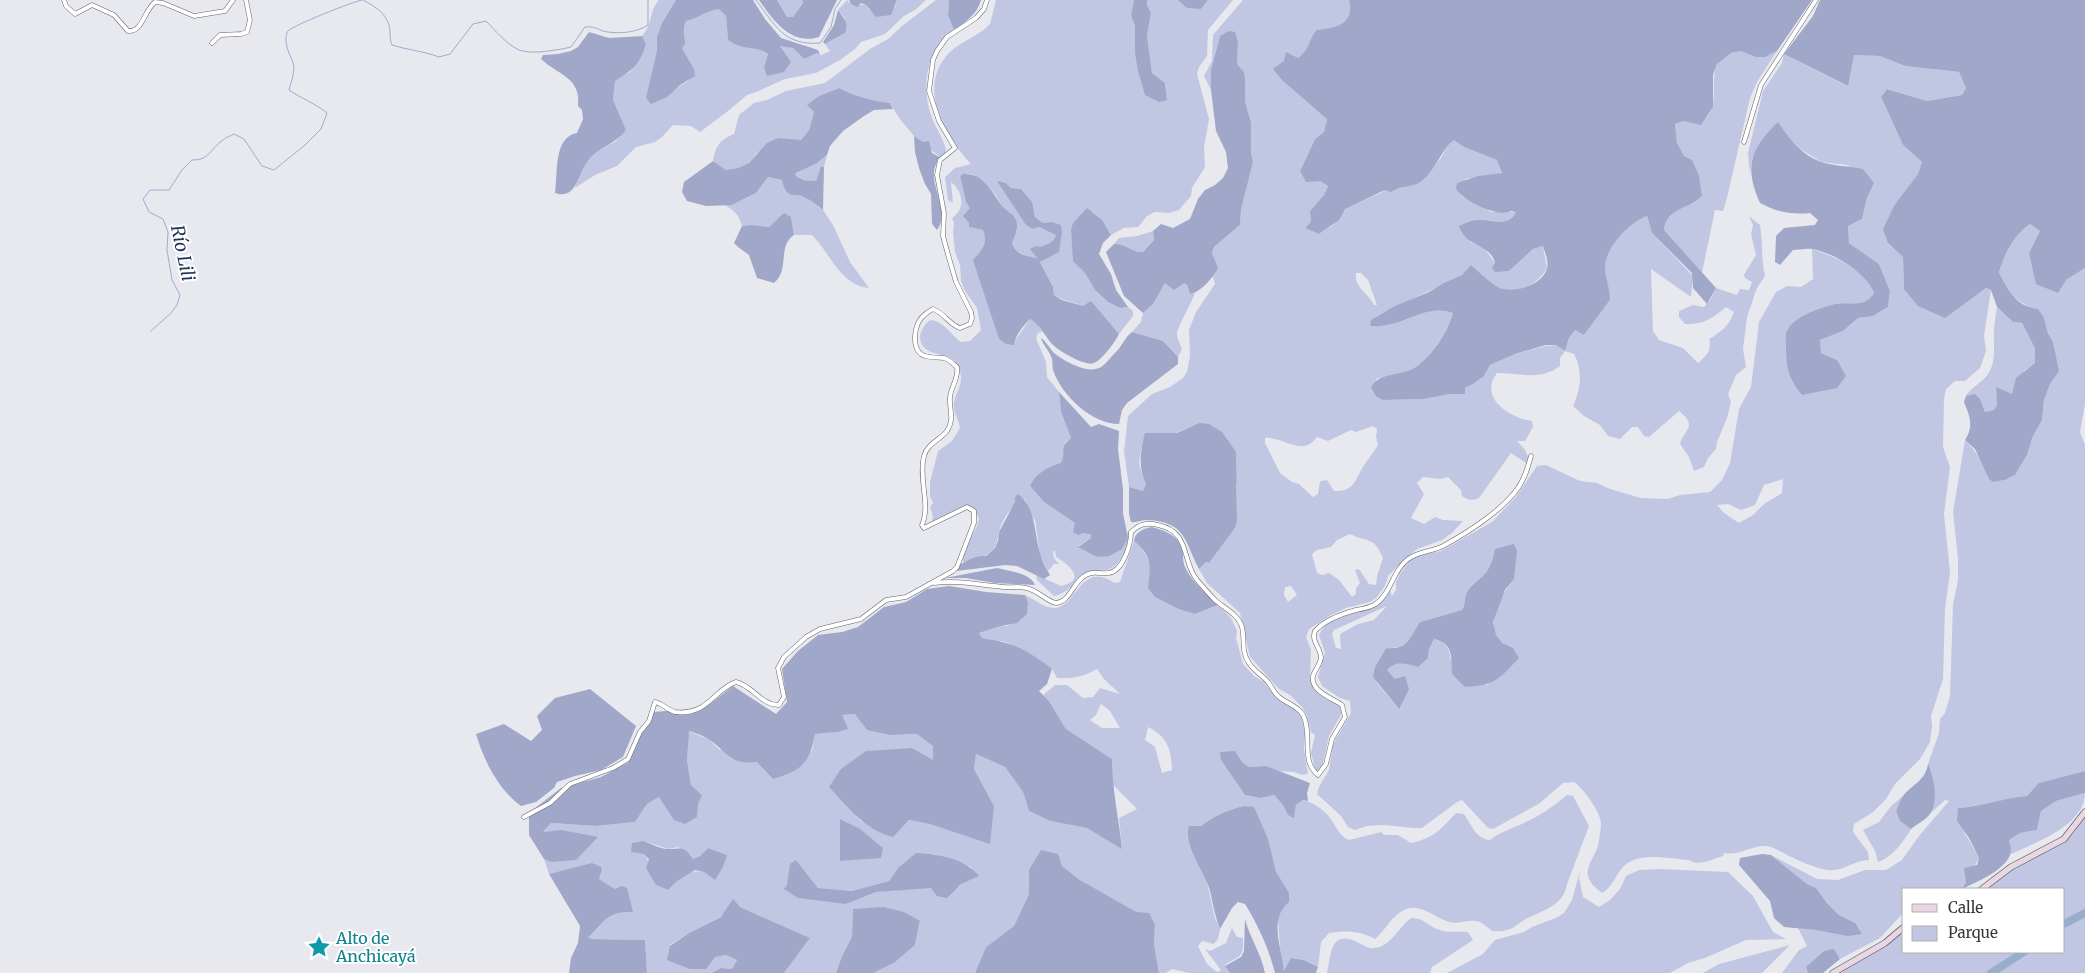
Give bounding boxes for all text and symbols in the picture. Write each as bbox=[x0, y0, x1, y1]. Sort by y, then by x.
water label: Río Lili bbox=[166, 223, 200, 283]
legend bbox=[1902, 888, 2065, 953]
text: Calle bbox=[1948, 898, 1983, 917]
text: Parque bbox=[1948, 923, 1998, 942]
place label: Alto de Anchicayá bbox=[335, 928, 416, 966]
place icon: Alto de Anchicayá bbox=[306, 934, 332, 960]

